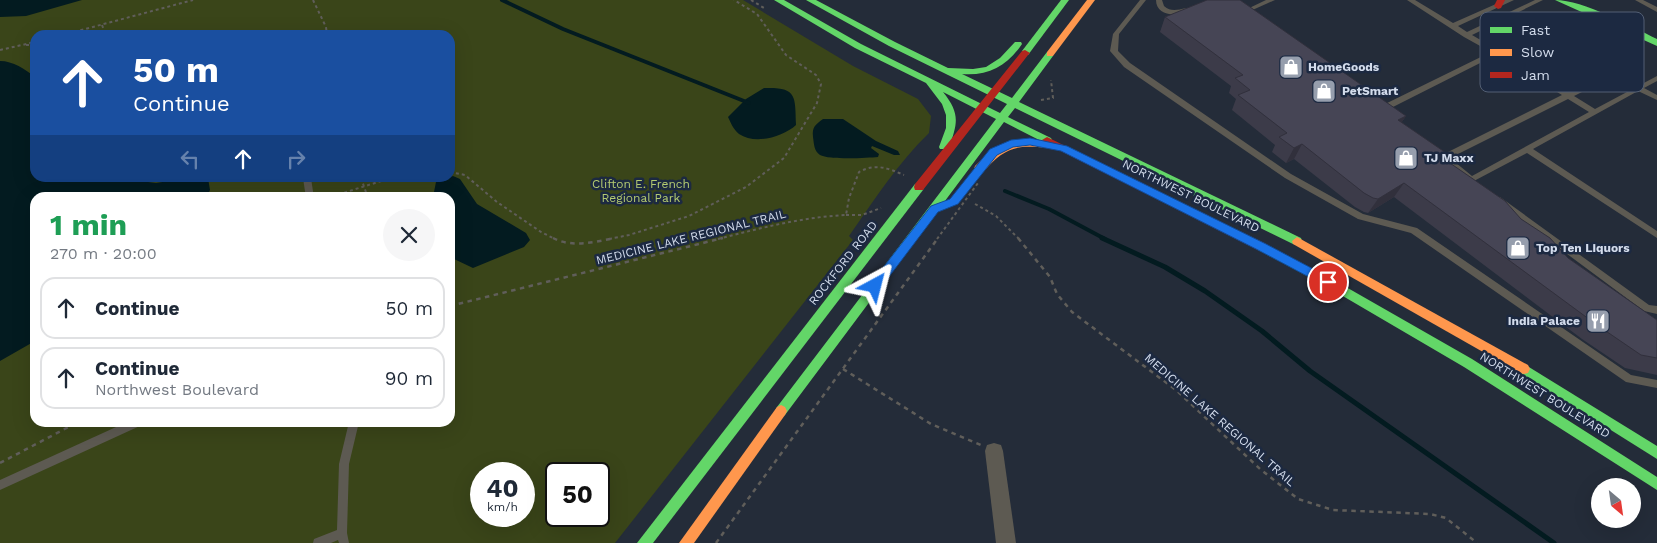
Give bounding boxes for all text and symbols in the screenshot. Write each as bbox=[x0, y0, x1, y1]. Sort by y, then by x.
legend bbox=[1480, 12, 1644, 92]
text: Fast bbox=[1521, 22, 1550, 38]
text: Slow bbox=[1521, 44, 1554, 60]
text: 50 m bbox=[133, 49, 219, 91]
icon: ahead bbox=[50, 50, 115, 115]
shop icon: HomeGoods bbox=[1278, 54, 1304, 80]
place label: HomeGoods bbox=[1308, 60, 1380, 74]
text: Jam bbox=[1521, 67, 1550, 83]
shop icon: PetSmart bbox=[1311, 78, 1337, 104]
place label: PetSmart bbox=[1342, 84, 1399, 98]
text: Continue bbox=[133, 91, 230, 116]
icon: left bbox=[176, 145, 204, 173]
icon: ahead bbox=[229, 145, 257, 173]
icon: right bbox=[282, 145, 310, 173]
shop icon: TJ Maxx bbox=[1393, 145, 1419, 171]
place label: TJ Maxx bbox=[1424, 151, 1474, 165]
street label: NORTHWEST BOULEVARD bbox=[1120, 157, 1262, 235]
park label: Clifton E. French Regional Park bbox=[592, 177, 690, 205]
text: 1 min bbox=[50, 207, 127, 242]
street label: MEDICINE LAKE REGIONAL TRAIL bbox=[595, 207, 787, 267]
button: close bbox=[383, 209, 435, 261]
street label: ROCKFORD ROAD bbox=[806, 218, 880, 308]
shop icon: Top Ten Liquors bbox=[1505, 235, 1531, 261]
place label: Top Ten Liquors bbox=[1536, 241, 1630, 255]
text: 270 m · 20:00 bbox=[50, 244, 157, 263]
position arrow bbox=[848, 259, 900, 311]
pin bbox=[1307, 261, 1349, 303]
icon: arrive bbox=[1314, 268, 1342, 296]
icon: ahead bbox=[52, 294, 80, 322]
text: Continue bbox=[95, 297, 179, 320]
text: 50 m bbox=[386, 297, 433, 320]
restaurant icon: India Palace bbox=[1585, 308, 1611, 334]
place label: India Palace bbox=[1508, 314, 1580, 328]
street label: NORTHWEST BOULEVARD bbox=[1477, 349, 1613, 441]
street label: MEDICINE LAKE REGIONAL TRAIL bbox=[1142, 351, 1298, 489]
text: Continue bbox=[95, 357, 179, 380]
icon: ahead bbox=[52, 364, 80, 392]
text: 90 m bbox=[385, 367, 433, 390]
text: Northwest Boulevard bbox=[95, 380, 259, 399]
speed limit sign: 50 bbox=[545, 462, 610, 527]
text: 40 bbox=[486, 474, 519, 503]
north arrow bbox=[1591, 478, 1641, 528]
map controls bbox=[1591, 478, 1641, 528]
text: km/h bbox=[487, 500, 518, 514]

